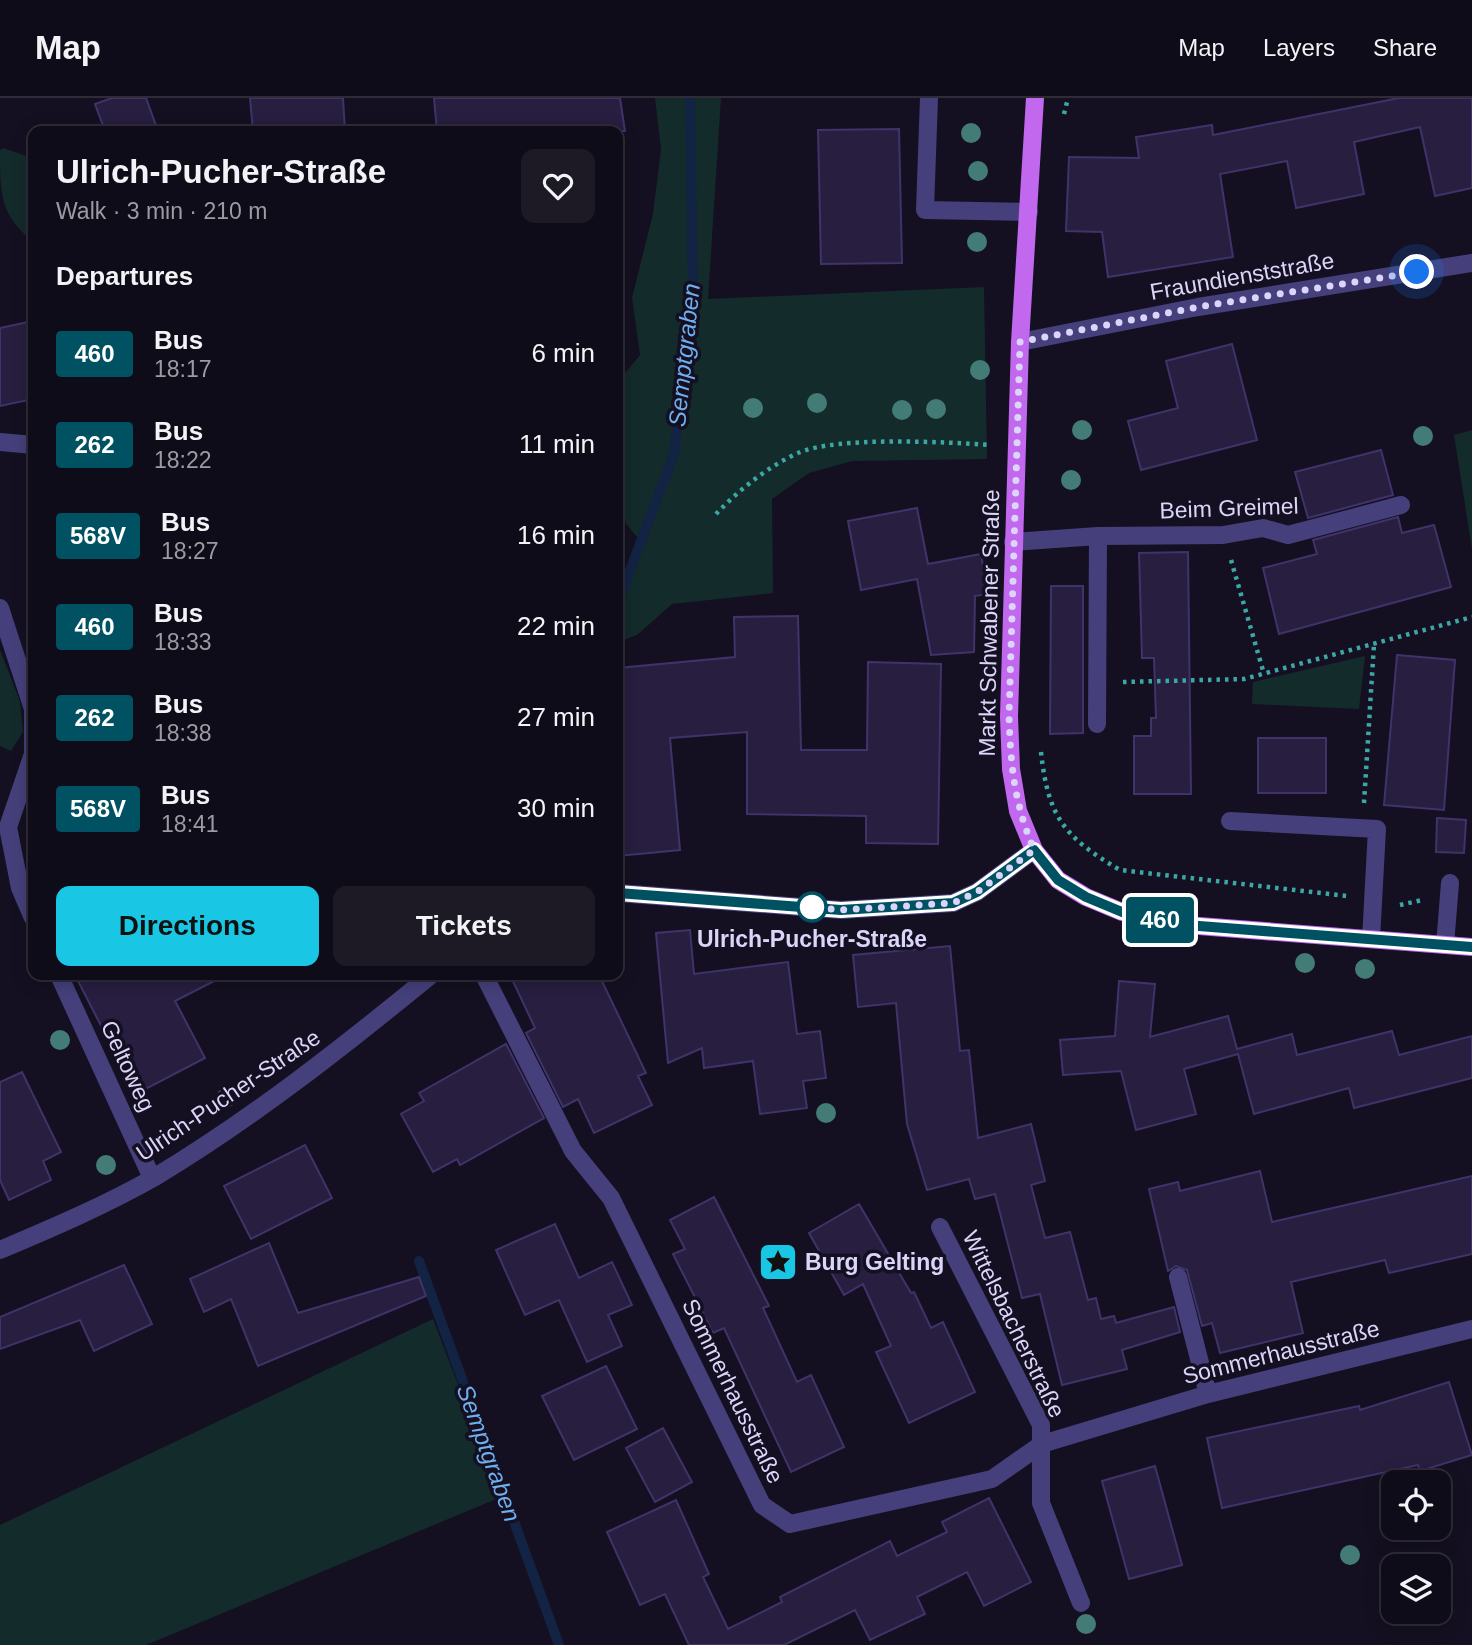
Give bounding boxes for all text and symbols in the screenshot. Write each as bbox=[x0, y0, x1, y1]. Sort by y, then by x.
text: Map bbox=[35, 29, 101, 66]
text: Map bbox=[1178, 34, 1225, 61]
text: Layers bbox=[1263, 34, 1335, 61]
text: Share bbox=[1373, 34, 1437, 61]
button: heart bbox=[521, 149, 595, 223]
text: Ulrich-Pucher-Straße bbox=[56, 153, 386, 190]
text: Walk · 3 min · 210 m bbox=[56, 198, 267, 224]
street label: Fraundienststraße bbox=[1148, 247, 1336, 305]
your location bbox=[1399, 254, 1434, 289]
text: Departures bbox=[56, 261, 193, 291]
water label: Semptgraben bbox=[663, 282, 705, 428]
text: Bus bbox=[154, 325, 203, 355]
text: 6 min bbox=[531, 338, 595, 368]
text: 460 bbox=[74, 340, 115, 367]
text: 18:17 bbox=[154, 356, 212, 382]
text: Bus bbox=[154, 416, 203, 446]
text: 11 min bbox=[519, 429, 595, 459]
text: 262 bbox=[74, 431, 115, 458]
text: 18:22 bbox=[154, 447, 212, 473]
street label: Markt Schwabener Straße bbox=[974, 489, 1004, 757]
street label: Beim Greimel bbox=[1159, 493, 1299, 523]
text: Bus bbox=[161, 507, 210, 537]
text: 16 min bbox=[517, 520, 595, 550]
text: 568V bbox=[70, 522, 126, 549]
text: 18:27 bbox=[161, 538, 219, 564]
text: Bus bbox=[154, 598, 203, 628]
text: 22 min bbox=[517, 611, 595, 641]
text: 460 bbox=[74, 613, 115, 640]
text: 18:33 bbox=[154, 629, 212, 655]
text: Bus bbox=[154, 689, 203, 719]
text: 27 min bbox=[517, 702, 595, 732]
text: 262 bbox=[74, 704, 115, 731]
text: 18:38 bbox=[154, 720, 212, 746]
text: Bus bbox=[161, 780, 210, 810]
text: 30 min bbox=[517, 793, 595, 823]
text: 568V bbox=[70, 795, 126, 822]
text: 18:41 bbox=[161, 811, 219, 837]
button: Directions bbox=[56, 886, 319, 966]
button: Tickets bbox=[333, 886, 595, 966]
marker: Ulrich-Pucher-Straße bbox=[797, 892, 827, 922]
line badge: 460 bbox=[1120, 897, 1200, 943]
text: 460 bbox=[1140, 906, 1180, 933]
place label: Ulrich-Pucher-Straße bbox=[697, 926, 927, 952]
street label: Geltoweg bbox=[96, 1016, 160, 1116]
street label: Ulrich-Pucher-Straße bbox=[131, 1024, 325, 1166]
street label: Wittelsbacherstraße bbox=[957, 1226, 1071, 1422]
place icon: Burg Gelting bbox=[757, 1241, 799, 1283]
place label: Burg Gelting bbox=[805, 1249, 944, 1275]
street label: Sommerhausstraße bbox=[677, 1295, 789, 1487]
street label: Sommerhausstraße bbox=[1180, 1315, 1382, 1389]
water label: Semptgraben bbox=[452, 1381, 526, 1525]
map controls bbox=[1381, 1470, 1451, 1624]
button: locate bbox=[1381, 1470, 1451, 1540]
button: layers bbox=[1381, 1554, 1451, 1624]

